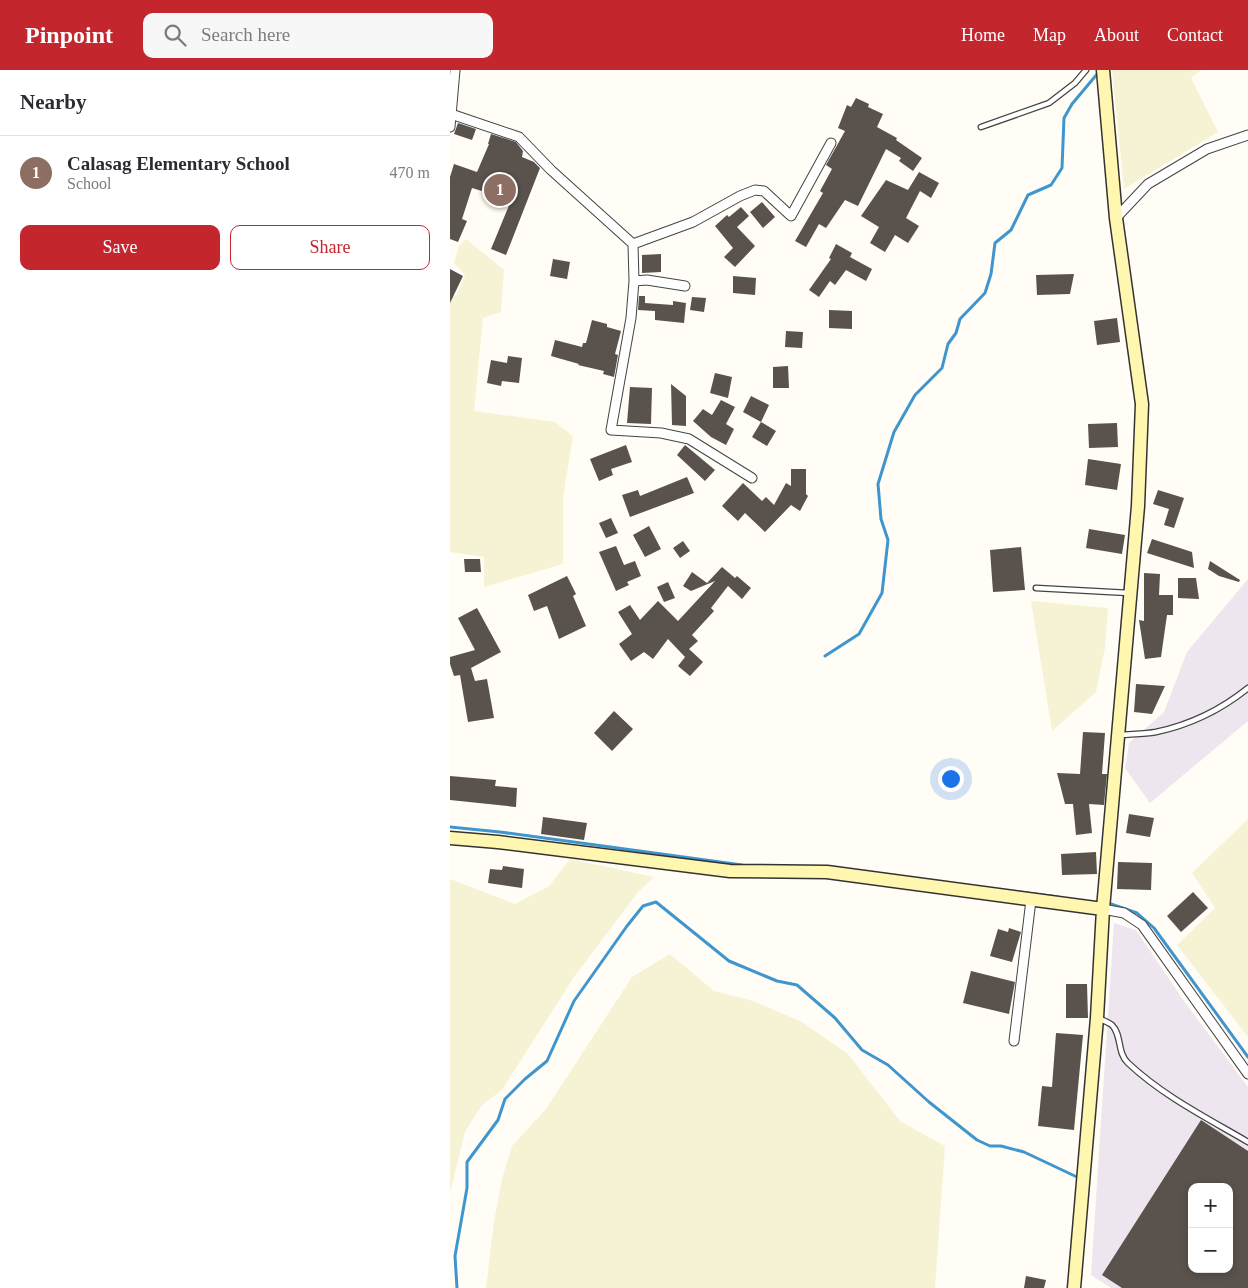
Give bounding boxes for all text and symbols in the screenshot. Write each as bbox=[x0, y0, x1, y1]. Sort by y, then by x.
search box bbox=[143, 13, 493, 58]
icon: search bbox=[161, 21, 189, 49]
text: Pinpoint bbox=[25, 22, 113, 48]
text: Search here bbox=[201, 24, 290, 45]
text: Home bbox=[961, 25, 1005, 45]
text: Map bbox=[1033, 25, 1066, 45]
text: About bbox=[1094, 25, 1139, 45]
text: Contact bbox=[1167, 25, 1223, 45]
text: Nearby bbox=[20, 90, 87, 114]
text: Calasag Elementary School bbox=[67, 153, 290, 174]
text: 1 bbox=[32, 164, 40, 181]
text: 470 m bbox=[390, 164, 430, 181]
pin: 1 bbox=[484, 171, 516, 209]
text: School bbox=[67, 175, 111, 192]
button: Save bbox=[20, 225, 220, 270]
button: Share bbox=[230, 225, 430, 270]
your location bbox=[938, 766, 964, 792]
map controls bbox=[1188, 1183, 1233, 1273]
button: + bbox=[1188, 1183, 1233, 1228]
button: − bbox=[1188, 1228, 1233, 1273]

